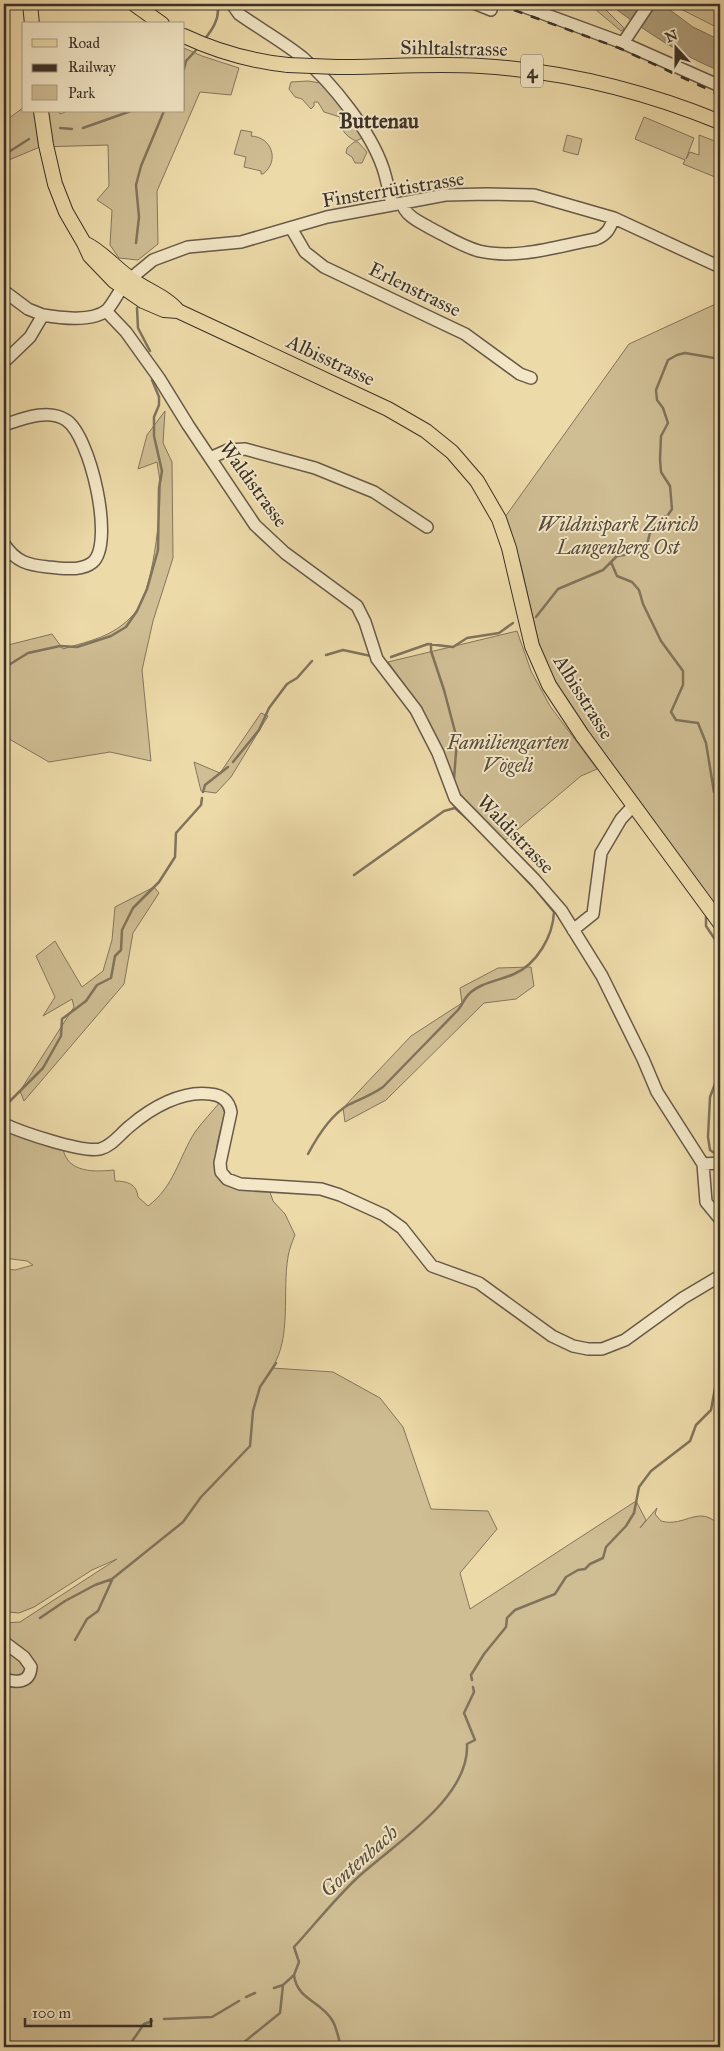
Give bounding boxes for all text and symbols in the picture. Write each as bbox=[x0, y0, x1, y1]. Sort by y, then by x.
legend bbox=[22, 22, 185, 112]
north arrow bbox=[652, 22, 702, 72]
text: N bbox=[663, 26, 680, 46]
text: Road bbox=[68, 34, 100, 52]
street label: Sihltalstrasse bbox=[400, 35, 508, 61]
road number: 4 bbox=[521, 54, 543, 88]
text: Railway bbox=[68, 58, 117, 76]
text: Park bbox=[68, 84, 95, 102]
district label: Buttenau bbox=[339, 108, 420, 134]
street label: Finsterrütistrasse bbox=[320, 166, 466, 212]
street label: Erlenstrasse bbox=[365, 256, 465, 322]
street label: Albisstrasse bbox=[282, 329, 379, 391]
street label: Waldistrasse bbox=[215, 436, 293, 532]
park label: Wildnispark Zürich Langenberg Ost bbox=[538, 512, 698, 559]
street label: Albisstrasse bbox=[548, 650, 619, 743]
park label: Familiengarten Vögeli bbox=[446, 730, 570, 777]
street label: Waldistrasse bbox=[472, 789, 560, 879]
water label: Gontenbach bbox=[315, 1819, 403, 1903]
scale bar bbox=[25, 1996, 151, 2028]
text: 100 m bbox=[32, 2004, 72, 2022]

